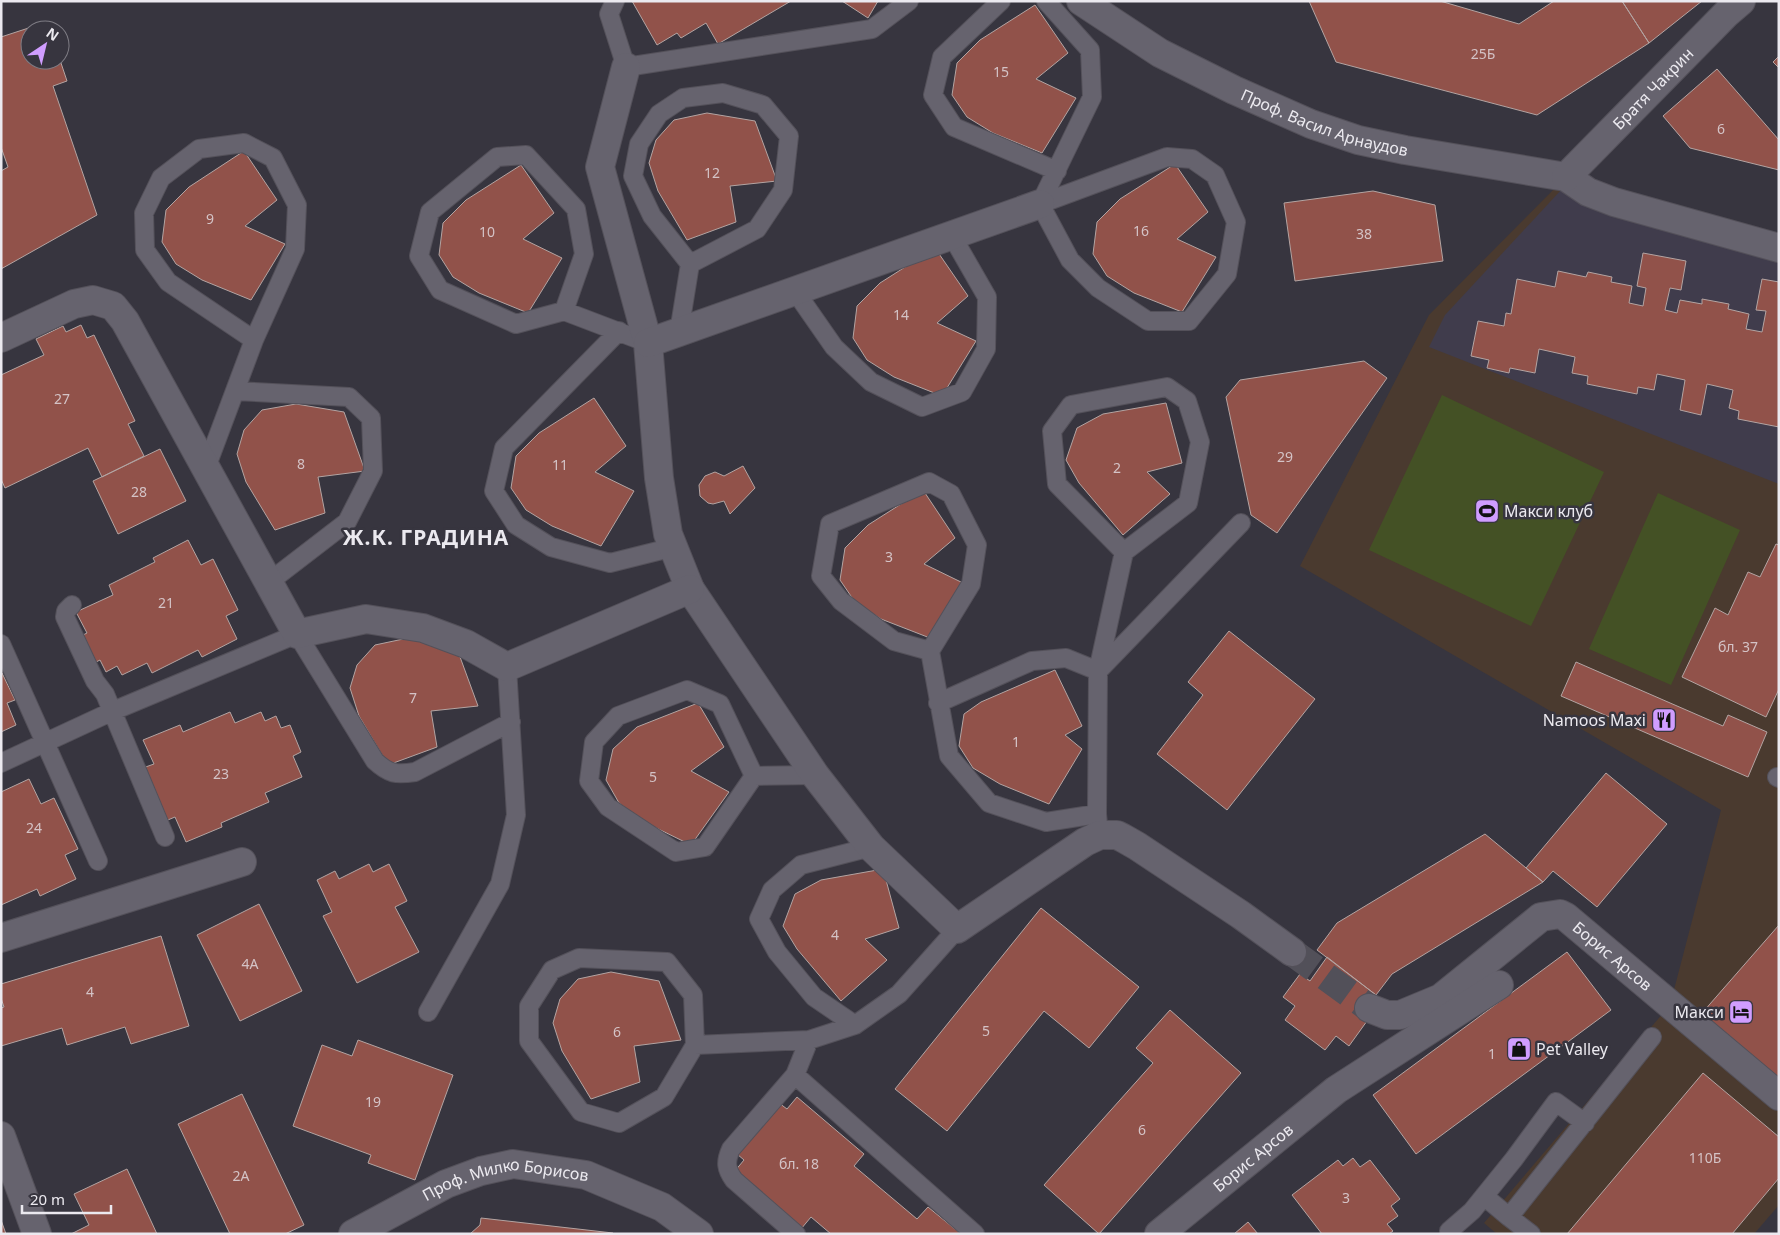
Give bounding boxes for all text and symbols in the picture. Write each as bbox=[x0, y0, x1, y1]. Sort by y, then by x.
north arrow bbox=[20, 20, 70, 70]
text: N bbox=[43, 23, 63, 45]
street label: Братя Чакрин bbox=[1608, 43, 1698, 134]
house number: 25Б bbox=[1471, 44, 1495, 63]
house number: 15 bbox=[993, 62, 1009, 81]
street label: Проф. Васил Арнаудов bbox=[1237, 83, 1410, 161]
house number: 6 bbox=[1717, 119, 1725, 138]
house number: 12 bbox=[704, 163, 720, 182]
house number: 9 bbox=[206, 209, 214, 228]
house number: 16 bbox=[1133, 221, 1149, 240]
house number: 10 bbox=[479, 222, 495, 241]
house number: 38 bbox=[1356, 224, 1372, 243]
house number: 14 bbox=[893, 305, 909, 324]
house number: 27 bbox=[54, 389, 70, 408]
house number: 29 bbox=[1277, 447, 1293, 466]
house number: 8 bbox=[297, 454, 305, 473]
house number: 11 bbox=[552, 455, 568, 474]
house number: 2 bbox=[1113, 458, 1121, 477]
house number: 28 bbox=[131, 482, 147, 501]
sports icon: Макси клуб bbox=[1474, 498, 1500, 524]
place label: Макси клуб bbox=[1504, 500, 1593, 522]
district label: Ж.К. ГРАДИНА bbox=[343, 523, 509, 551]
house number: 3 bbox=[885, 547, 893, 566]
house number: 21 bbox=[158, 593, 174, 612]
house number: бл. 37 bbox=[1718, 637, 1758, 656]
house number: 7 bbox=[409, 688, 417, 707]
restaurant icon: Namoos Maxi bbox=[1651, 707, 1677, 733]
place label: Namoos Maxi bbox=[1543, 709, 1646, 731]
house number: 1 bbox=[1012, 732, 1020, 751]
house number: 23 bbox=[213, 764, 229, 783]
house number: 5 bbox=[649, 767, 657, 786]
house number: 24 bbox=[26, 818, 42, 837]
street label: Борис Арсов bbox=[1568, 916, 1657, 996]
house number: 4 bbox=[831, 925, 839, 944]
house number: 4А bbox=[242, 954, 259, 973]
house number: 4 bbox=[86, 982, 94, 1001]
hotel icon: Макси bbox=[1728, 999, 1754, 1025]
place label: Макси bbox=[1675, 1001, 1724, 1023]
house number: 5 bbox=[982, 1021, 990, 1040]
house number: 6 bbox=[613, 1022, 621, 1041]
shop icon: Pet Valley bbox=[1506, 1036, 1532, 1062]
place label: Pet Valley bbox=[1536, 1038, 1609, 1060]
house number: 1 bbox=[1488, 1044, 1496, 1063]
house number: 19 bbox=[365, 1092, 381, 1111]
street label: Борис Арсов bbox=[1208, 1118, 1298, 1197]
house number: 6 bbox=[1138, 1120, 1146, 1139]
house number: 110Б bbox=[1689, 1148, 1721, 1167]
street label: Проф. Милко Борисов bbox=[418, 1153, 590, 1206]
house number: бл. 18 bbox=[779, 1154, 819, 1173]
house number: 2А bbox=[233, 1166, 250, 1185]
scale bar bbox=[22, 1182, 111, 1214]
house number: 3 bbox=[1342, 1188, 1350, 1207]
text: 20 m bbox=[30, 1189, 65, 1209]

